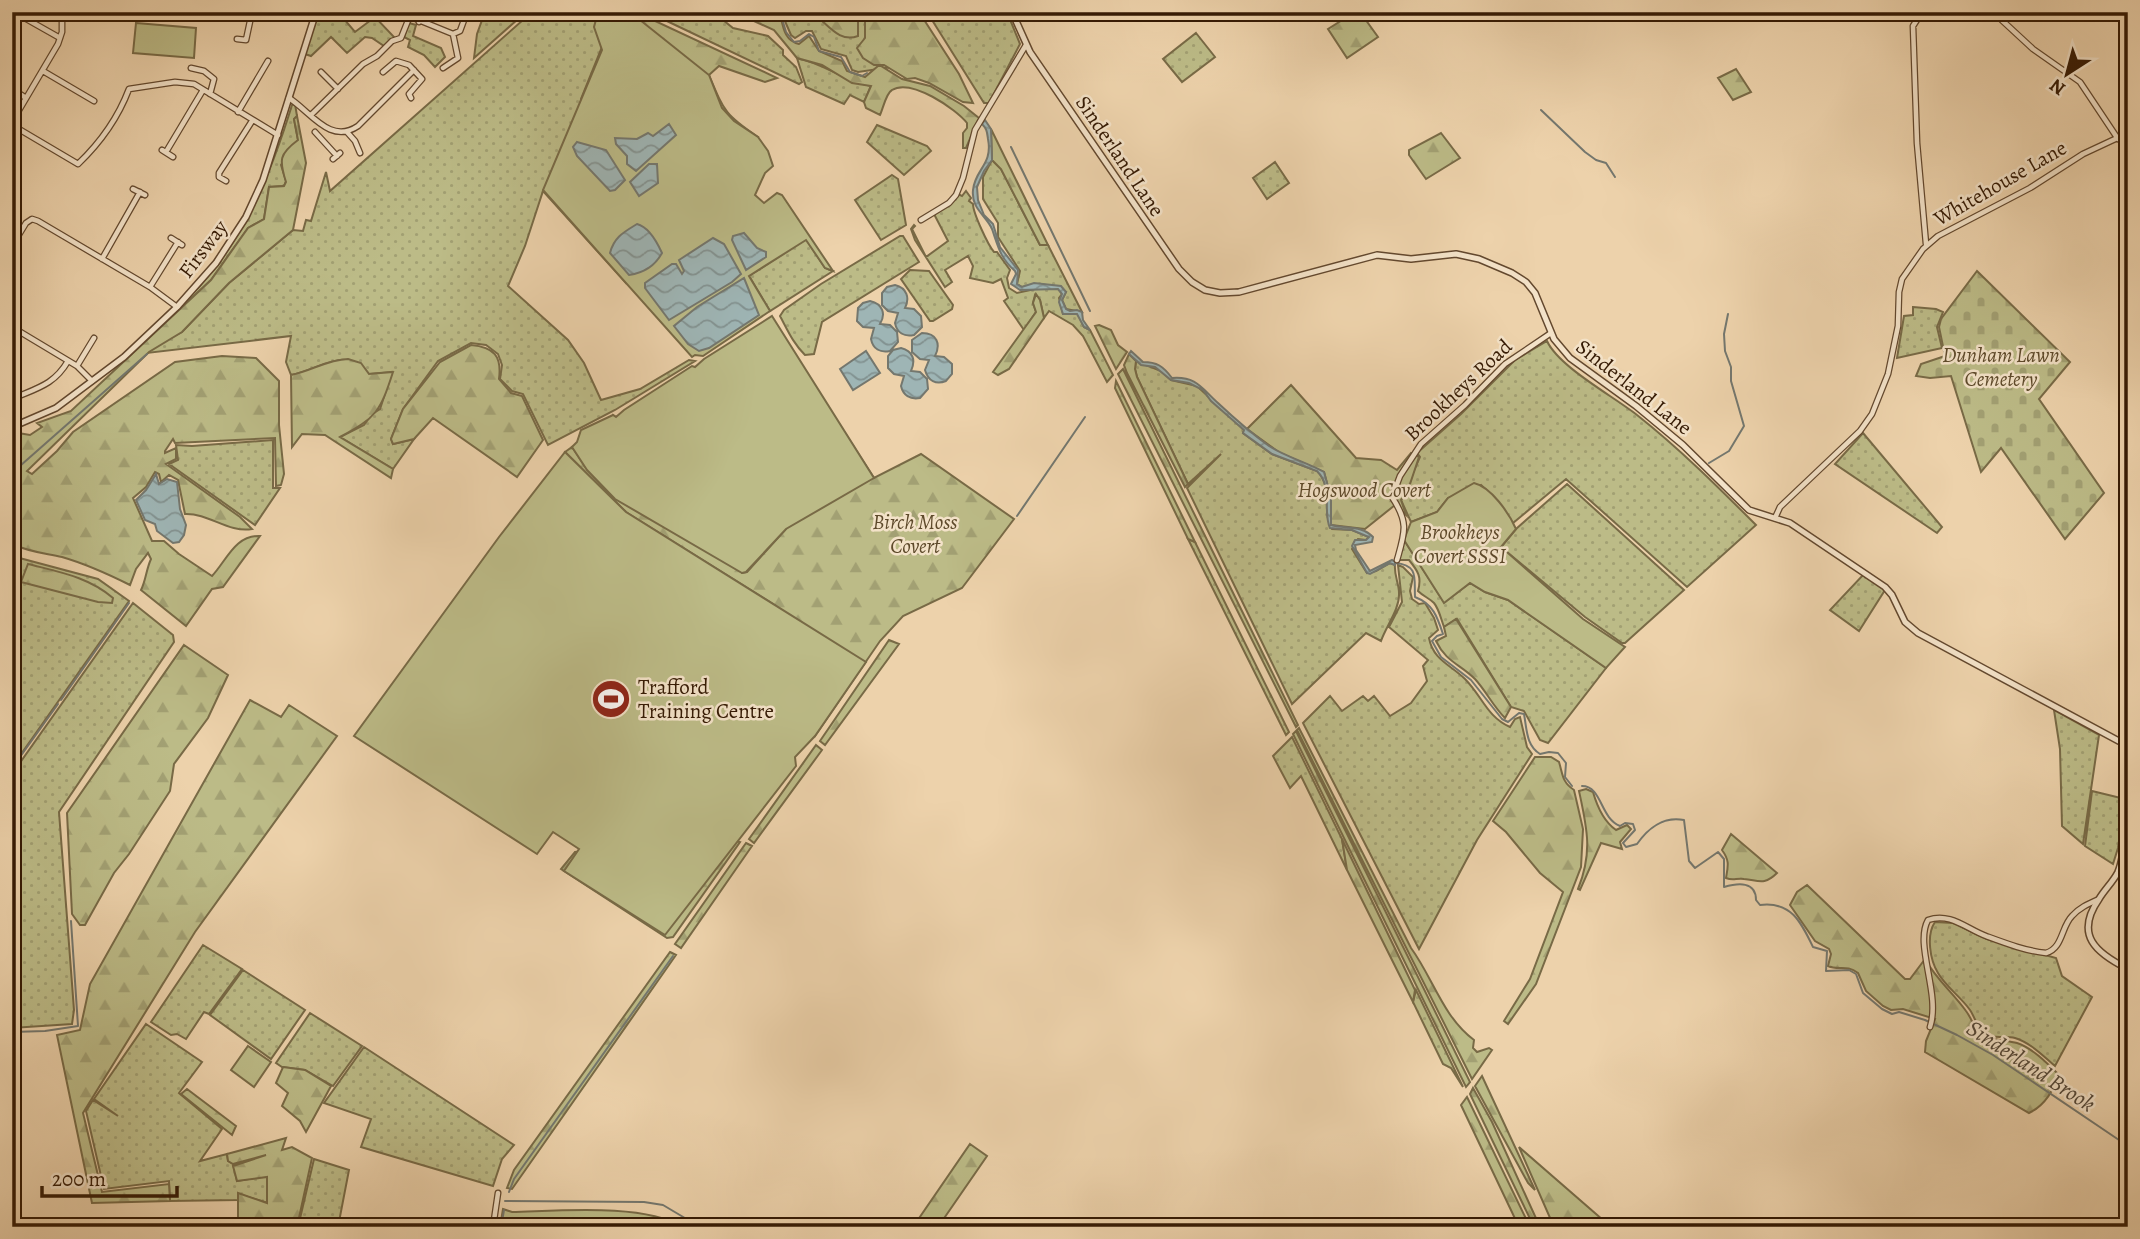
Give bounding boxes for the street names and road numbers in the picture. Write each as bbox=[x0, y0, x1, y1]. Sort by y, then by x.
street label: Sinderland Lane bbox=[1069, 90, 1171, 222]
street label: Whitehouse Lane bbox=[1928, 134, 2072, 233]
street label: Firsway bbox=[172, 214, 234, 284]
street label: Brookheys Road bbox=[1398, 332, 1518, 447]
street label: Sinderland Lane bbox=[1570, 333, 1698, 441]

